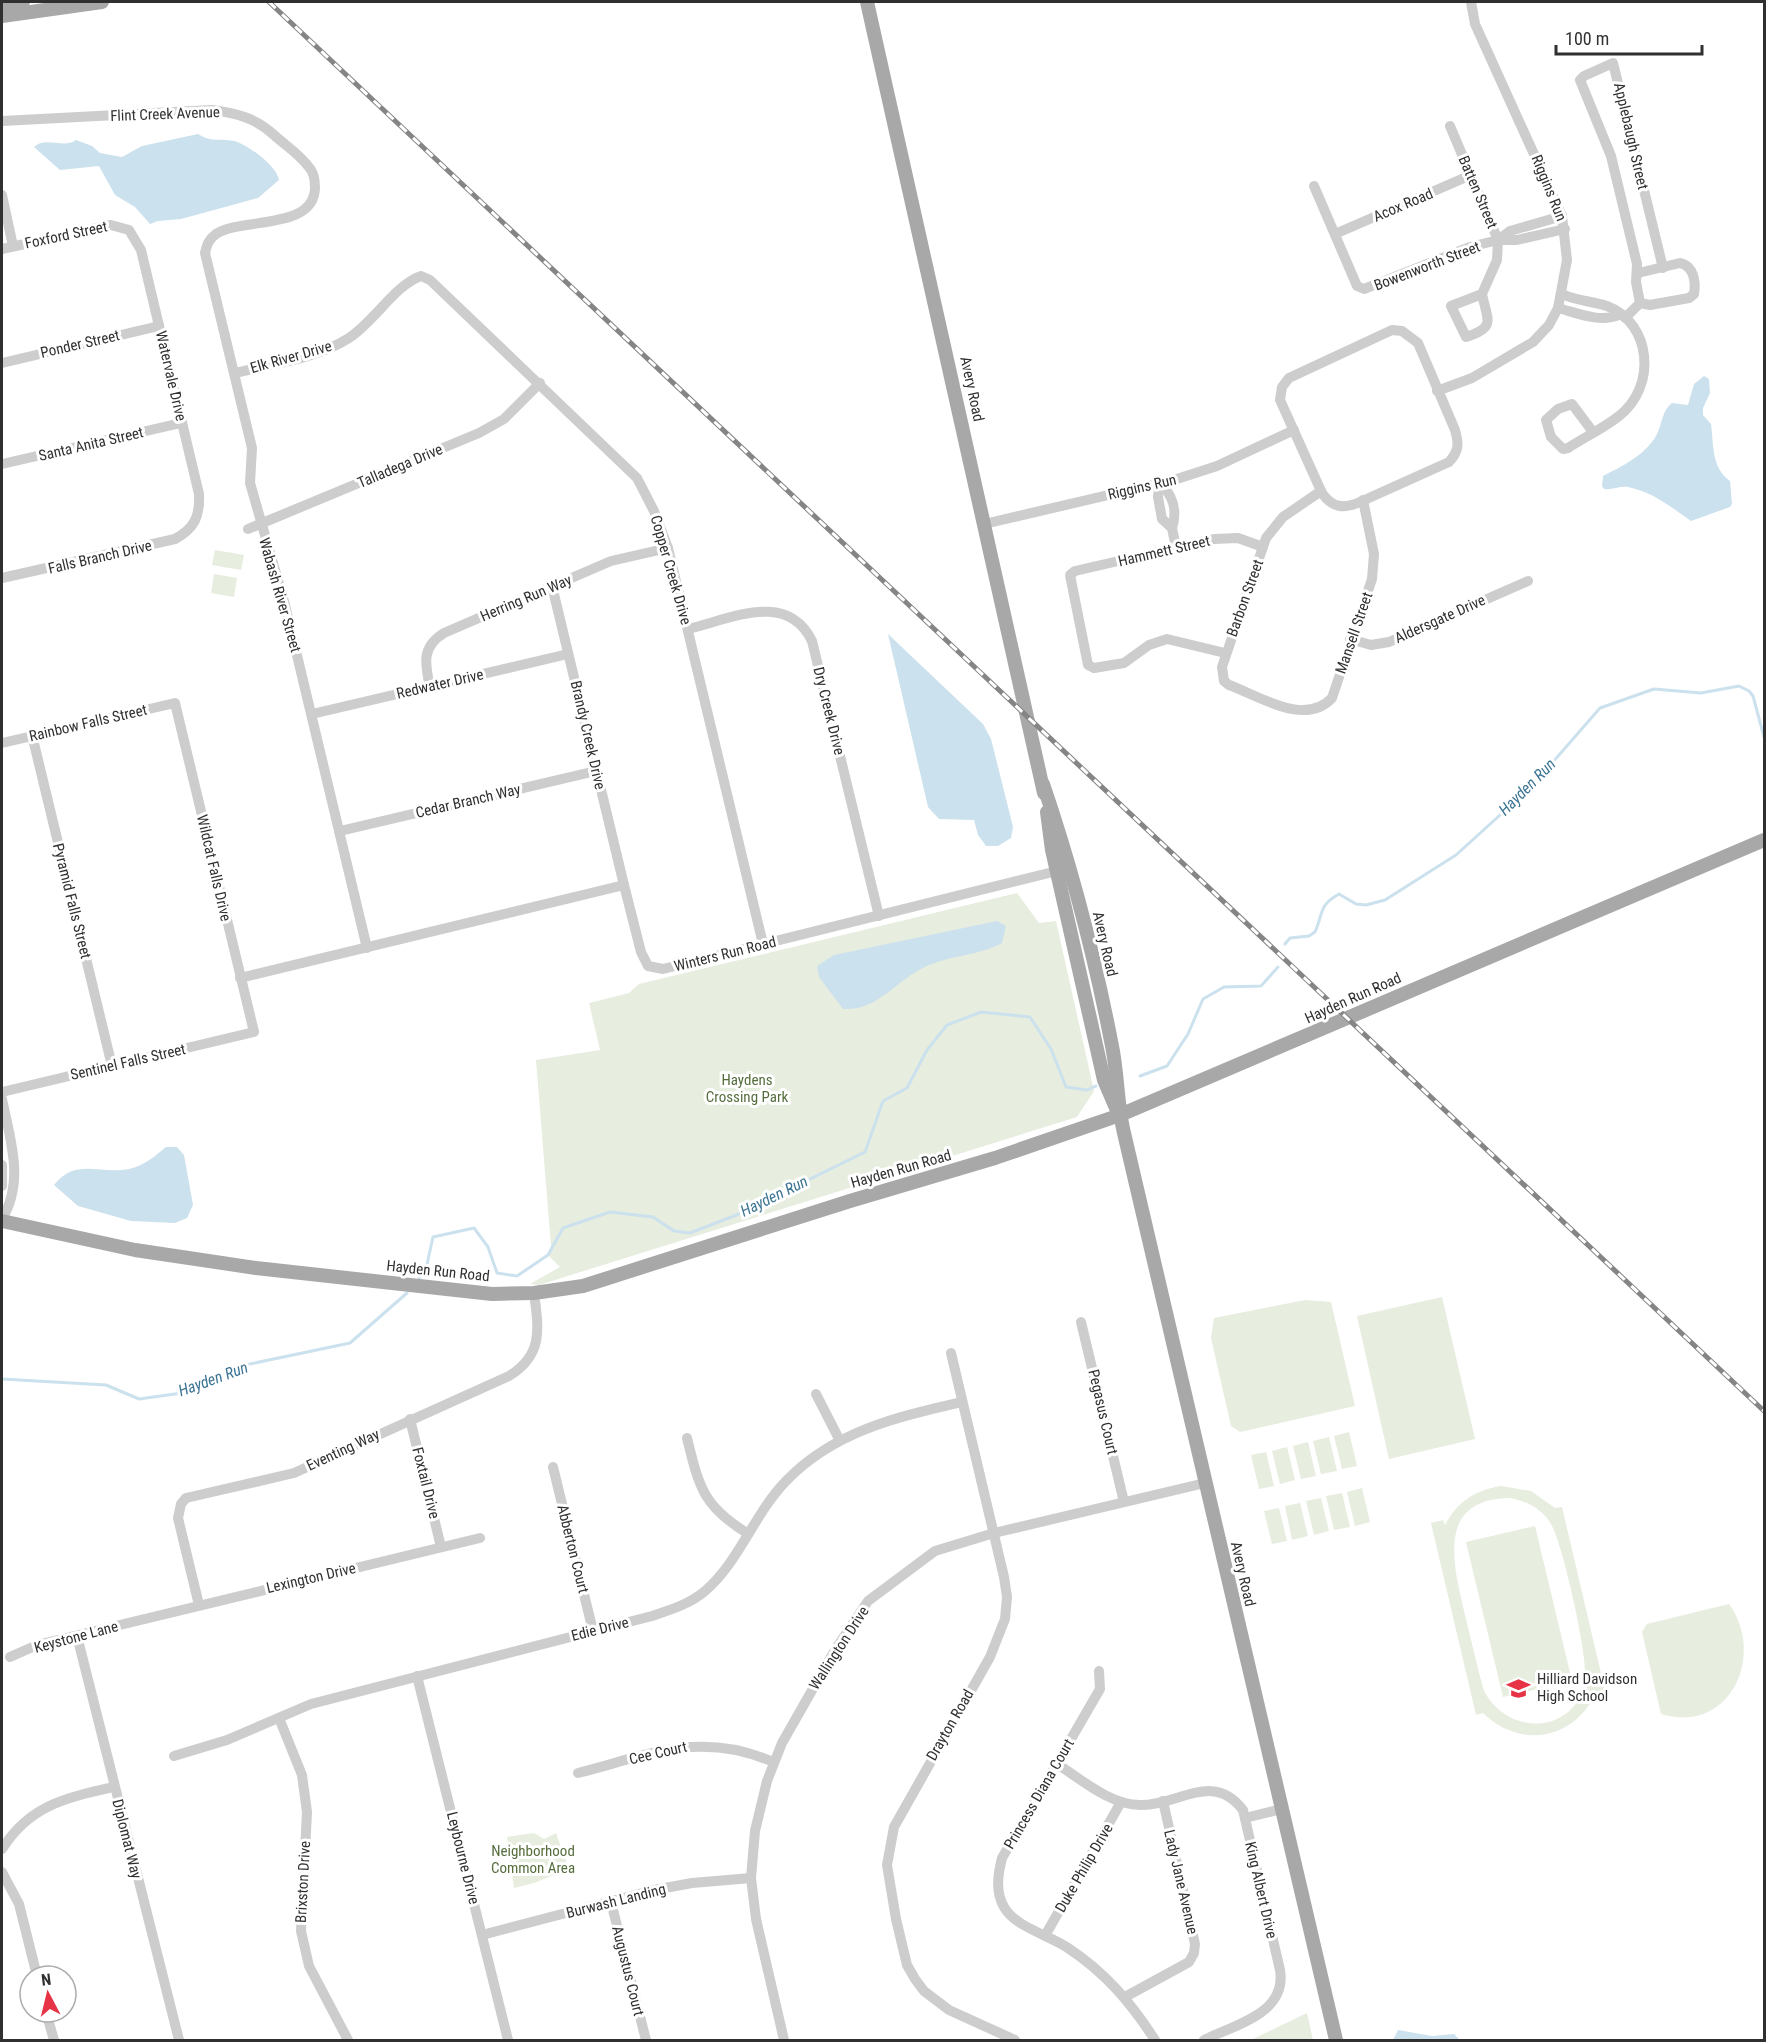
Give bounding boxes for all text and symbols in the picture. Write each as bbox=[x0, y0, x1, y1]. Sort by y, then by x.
scale bar bbox=[1556, 18, 1702, 56]
text: 100 m bbox=[1565, 28, 1609, 49]
street label: Applebaugh Street bbox=[1610, 81, 1652, 191]
street label: Flint Creek Avenue bbox=[110, 103, 220, 125]
street label: Riggins Run bbox=[1528, 152, 1570, 224]
street label: Batten Street bbox=[1455, 153, 1501, 231]
street label: Acox Road bbox=[1370, 184, 1436, 226]
street label: Foxford Street bbox=[23, 217, 109, 253]
street label: Bowenworth Street bbox=[1371, 237, 1483, 295]
street label: Ponder Street bbox=[39, 326, 121, 362]
street label: Watervale Drive bbox=[152, 329, 190, 423]
street label: Elk River Drive bbox=[248, 337, 334, 377]
street label: Avery Road bbox=[956, 355, 988, 423]
street label: Santa Anita Street bbox=[37, 423, 145, 465]
street label: Talladega Drive bbox=[355, 440, 445, 492]
street label: Riggins Run bbox=[1106, 470, 1178, 504]
street label: Copper Creek Drive bbox=[647, 513, 695, 627]
street label: Hammett Street bbox=[1116, 532, 1212, 570]
street label: Falls Branch Drive bbox=[46, 536, 154, 578]
street label: Wabash River Street bbox=[255, 536, 305, 654]
street label: Barbon Street bbox=[1223, 557, 1267, 639]
street label: Herring Run Way bbox=[478, 571, 574, 625]
street label: Mansell Street bbox=[1332, 590, 1376, 676]
street label: Aldersgate Drive bbox=[1392, 591, 1488, 647]
street label: Redwater Drive bbox=[395, 665, 485, 703]
street label: Dry Creek Drive bbox=[809, 665, 849, 757]
street label: Brandy Creek Drive bbox=[567, 679, 609, 791]
street label: Rainbow Falls Street bbox=[27, 701, 149, 745]
water label: Hayden Run bbox=[1495, 755, 1559, 819]
street label: Cedar Branch Way bbox=[414, 780, 522, 822]
street label: Wildcat Falls Drive bbox=[193, 813, 235, 923]
street label: Pyramid Falls Street bbox=[49, 841, 95, 961]
street label: Avery Road bbox=[1089, 910, 1121, 978]
street label: Winters Run Road bbox=[672, 933, 778, 975]
street label: Hayden Run Road bbox=[1302, 969, 1404, 1027]
street label: Sentinel Falls Street bbox=[69, 1040, 187, 1084]
park label: Haydens Crossing Park bbox=[706, 1071, 788, 1106]
street label: Hayden Run Road bbox=[849, 1146, 953, 1192]
water label: Hayden Run bbox=[737, 1172, 811, 1220]
street label: Hayden Run Road bbox=[385, 1257, 491, 1285]
water label: Hayden Run bbox=[176, 1358, 250, 1400]
street label: Pegasus Court bbox=[1084, 1368, 1122, 1456]
street label: Eventing Way bbox=[304, 1425, 382, 1475]
street label: Foxtail Drive bbox=[408, 1445, 444, 1521]
street label: Abberton Court bbox=[553, 1503, 593, 1595]
street label: Avery Road bbox=[1227, 1540, 1259, 1608]
street label: Lexington Drive bbox=[264, 1559, 358, 1597]
street label: Wallington Drive bbox=[805, 1603, 873, 1693]
street label: Edie Drive bbox=[569, 1613, 631, 1645]
street label: Keystone Lane bbox=[32, 1617, 120, 1657]
place label: Hilliard Davidson High School bbox=[1537, 1670, 1637, 1705]
school or university icon: Hilliard Davidson High School bbox=[1506, 1675, 1532, 1701]
street label: Drayton Road bbox=[923, 1686, 977, 1764]
street label: Princess Diana Court bbox=[1000, 1736, 1078, 1852]
street label: Cee Court bbox=[627, 1738, 689, 1768]
street label: Diplomat Way bbox=[108, 1797, 146, 1881]
street label: Leybourne Drive bbox=[443, 1810, 483, 1906]
street label: Duke Philip Drive bbox=[1051, 1820, 1117, 1916]
street label: Lady Jane Avenue bbox=[1160, 1828, 1202, 1936]
street label: King Albert Drive bbox=[1241, 1840, 1281, 1940]
street label: Brixston Drive bbox=[292, 1841, 314, 1923]
park label: Neighborhood Common Area bbox=[491, 1842, 575, 1877]
street label: Burwash Landing bbox=[564, 1880, 668, 1922]
street label: Augustus Court bbox=[608, 1924, 648, 2018]
north arrow bbox=[18, 1964, 78, 2024]
text: N bbox=[40, 1970, 52, 1990]

